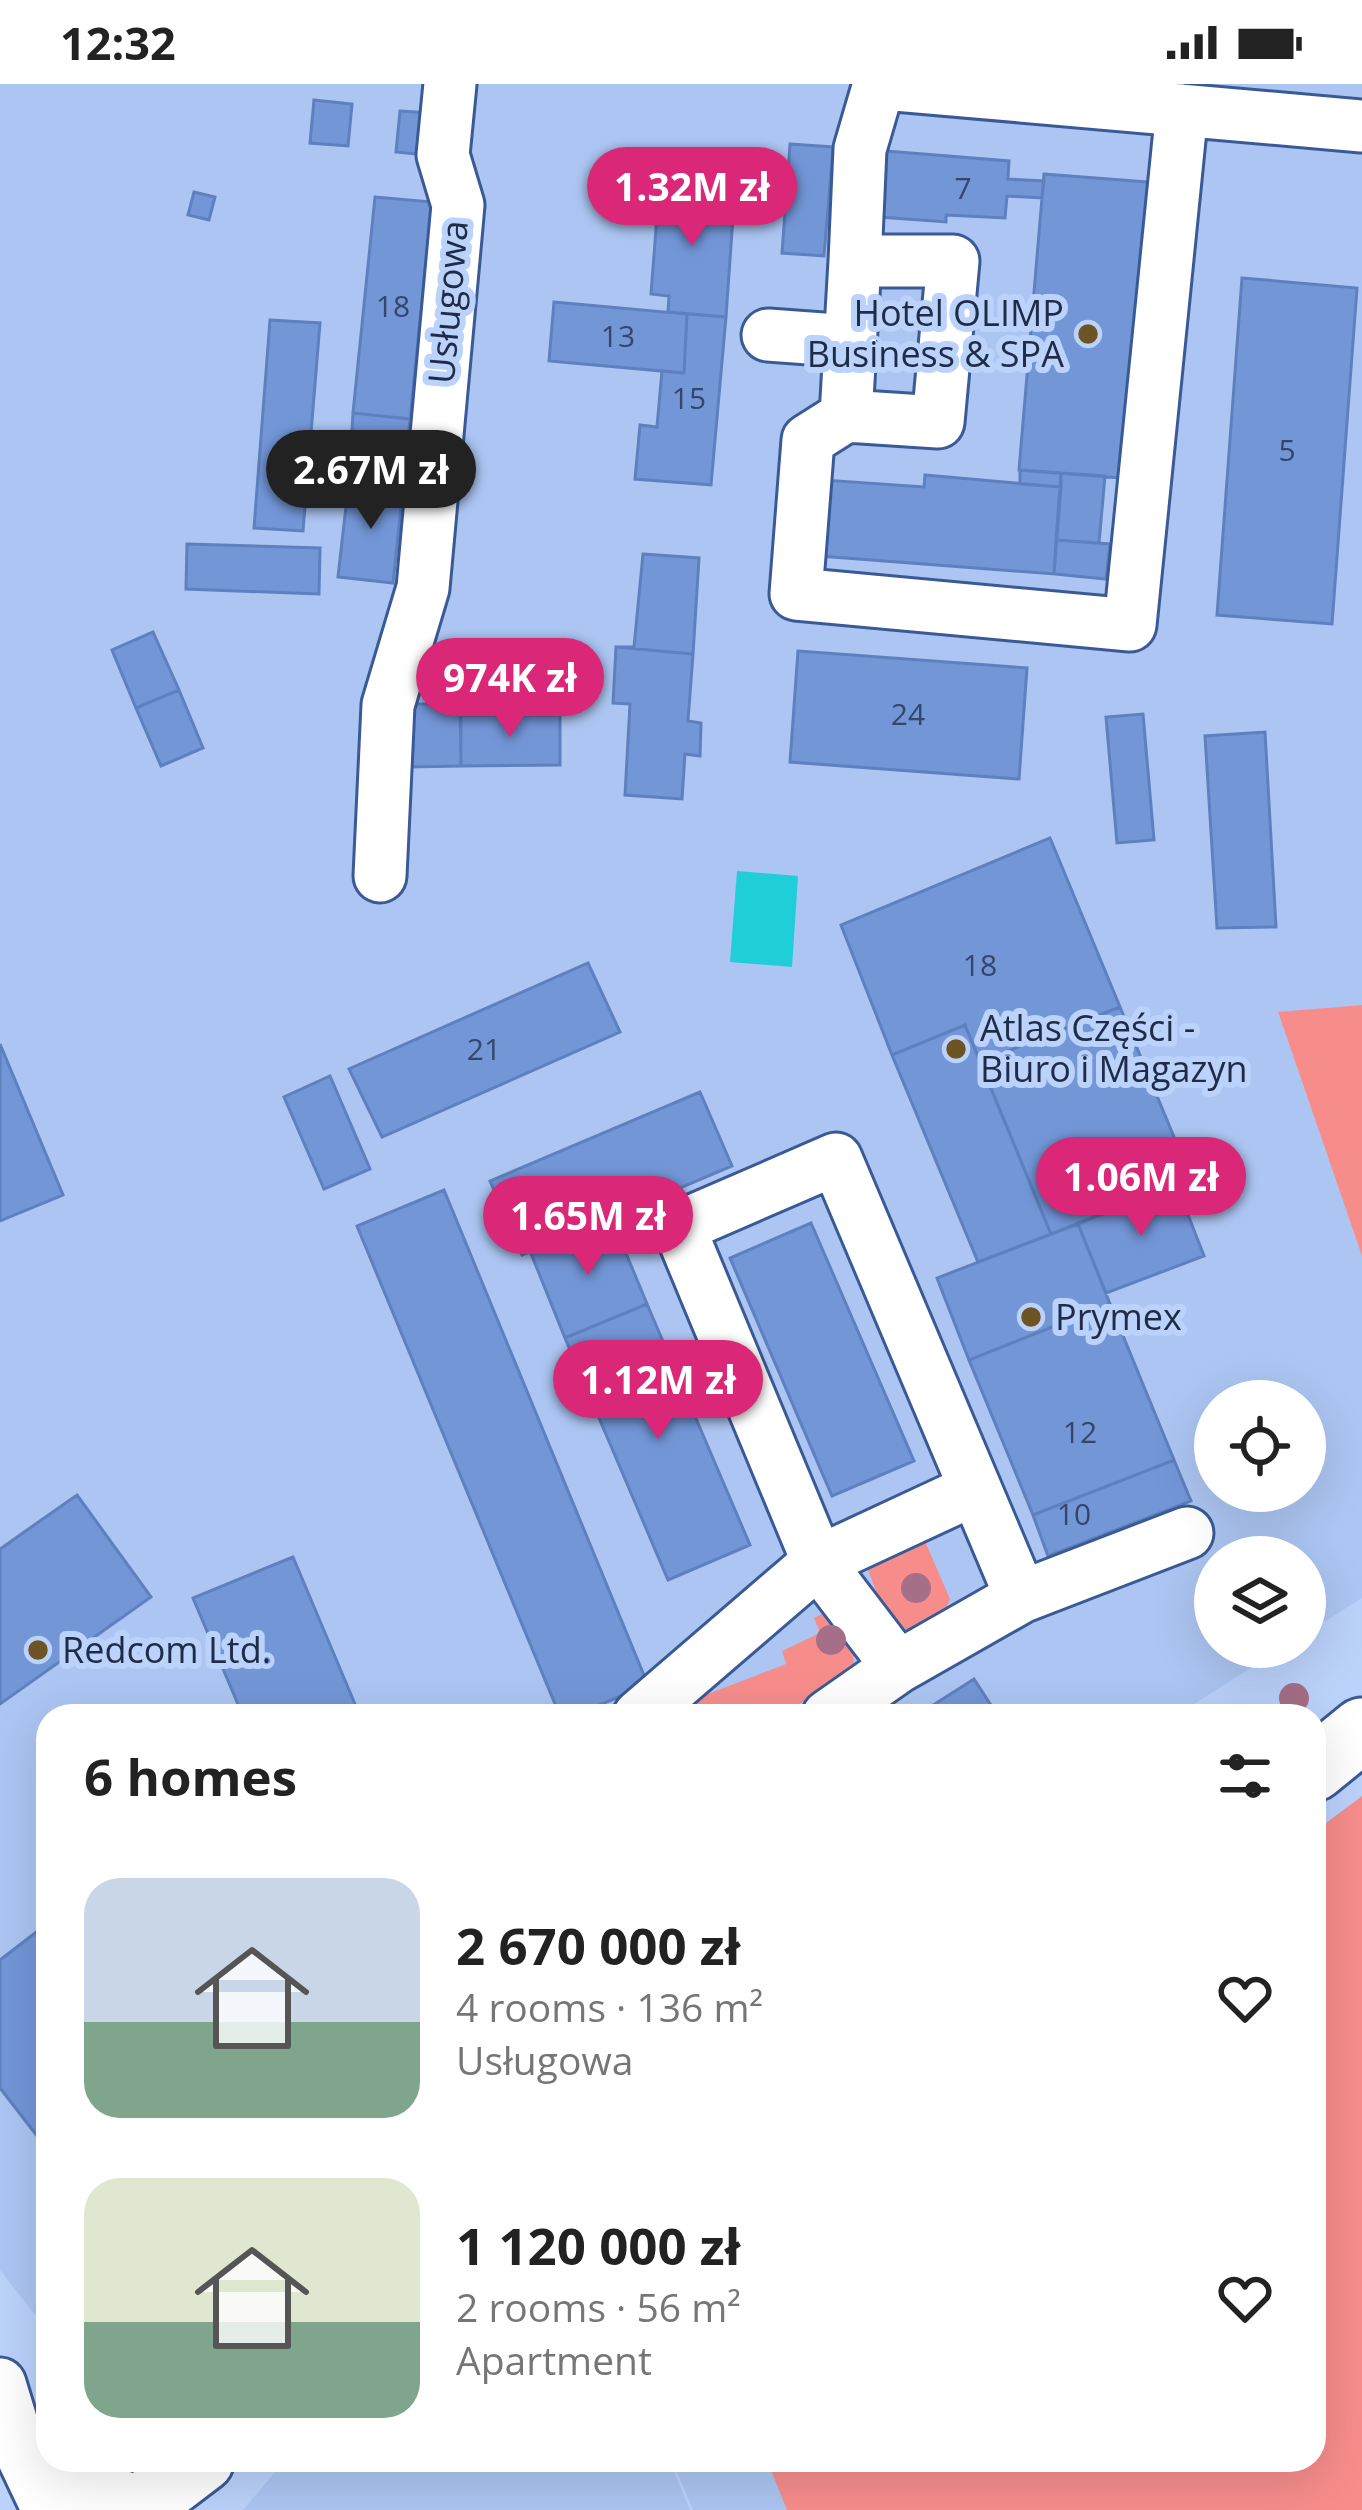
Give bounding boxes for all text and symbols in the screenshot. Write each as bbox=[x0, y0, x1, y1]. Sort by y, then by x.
text: 12:32 bbox=[60, 12, 176, 73]
pin: 1.32M zł bbox=[568, 147, 816, 249]
text: 1.32M zł bbox=[614, 159, 770, 212]
house number: 7 bbox=[954, 167, 972, 208]
street label: Usługowa bbox=[416, 218, 479, 386]
house number: 18 bbox=[376, 285, 410, 326]
place label: Hotel OLIMP Business & SPA bbox=[807, 288, 1064, 378]
house number: 13 bbox=[601, 315, 635, 356]
marker: Hotel OLIMP Business & SPA bbox=[1075, 321, 1101, 347]
house number: 15 bbox=[672, 377, 706, 418]
house number: 5 bbox=[1278, 429, 1296, 470]
pin: 2.67M zł bbox=[247, 430, 495, 532]
text: 2.67M zł bbox=[293, 442, 449, 495]
pin: 974K zł bbox=[399, 638, 621, 740]
text: 974K zł bbox=[443, 650, 577, 703]
house number: 24 bbox=[891, 693, 925, 734]
house number: 18 bbox=[963, 944, 997, 985]
place label: Atlas Części - Biuro i Magazyn bbox=[980, 1003, 1248, 1093]
house number: 21 bbox=[467, 1028, 501, 1069]
marker: Atlas Części - Biuro i Magazyn bbox=[943, 1036, 969, 1062]
pin: 1.06M zł bbox=[1017, 1137, 1265, 1239]
text: 1.06M zł bbox=[1063, 1149, 1219, 1202]
pin: 1.65M zł bbox=[464, 1176, 712, 1278]
text: 1.65M zł bbox=[510, 1188, 666, 1241]
place label: Prymex bbox=[1055, 1292, 1182, 1341]
marker: Prymex bbox=[1018, 1304, 1044, 1330]
pin: 1.12M zł bbox=[534, 1340, 782, 1442]
text: 1.12M zł bbox=[580, 1352, 736, 1405]
map controls bbox=[1194, 1380, 1326, 1668]
button: locate bbox=[1194, 1380, 1326, 1512]
house number: 12 bbox=[1063, 1411, 1097, 1452]
house number: 10 bbox=[1057, 1493, 1091, 1534]
button: layers bbox=[1194, 1536, 1326, 1668]
place label: Redcom Ltd. bbox=[62, 1625, 271, 1674]
marker: Redcom Ltd. bbox=[25, 1637, 51, 1663]
text: 6 homes bbox=[84, 1741, 297, 1811]
icon: filters bbox=[1212, 1743, 1278, 1809]
text: 2 670 000 zł bbox=[456, 1910, 740, 1980]
icon: home bbox=[180, 1926, 324, 2070]
icon: heart bbox=[1212, 1965, 1278, 2031]
text: 4 rooms · 136 m² bbox=[456, 1980, 763, 2033]
text: Usługowa bbox=[456, 2033, 633, 2086]
text: 1 120 000 zł bbox=[456, 2210, 740, 2280]
icon: home bbox=[180, 2226, 324, 2370]
icon: heart bbox=[1212, 2265, 1278, 2331]
text: 2 rooms · 56 m² bbox=[456, 2280, 741, 2333]
text: Apartment bbox=[456, 2333, 652, 2386]

